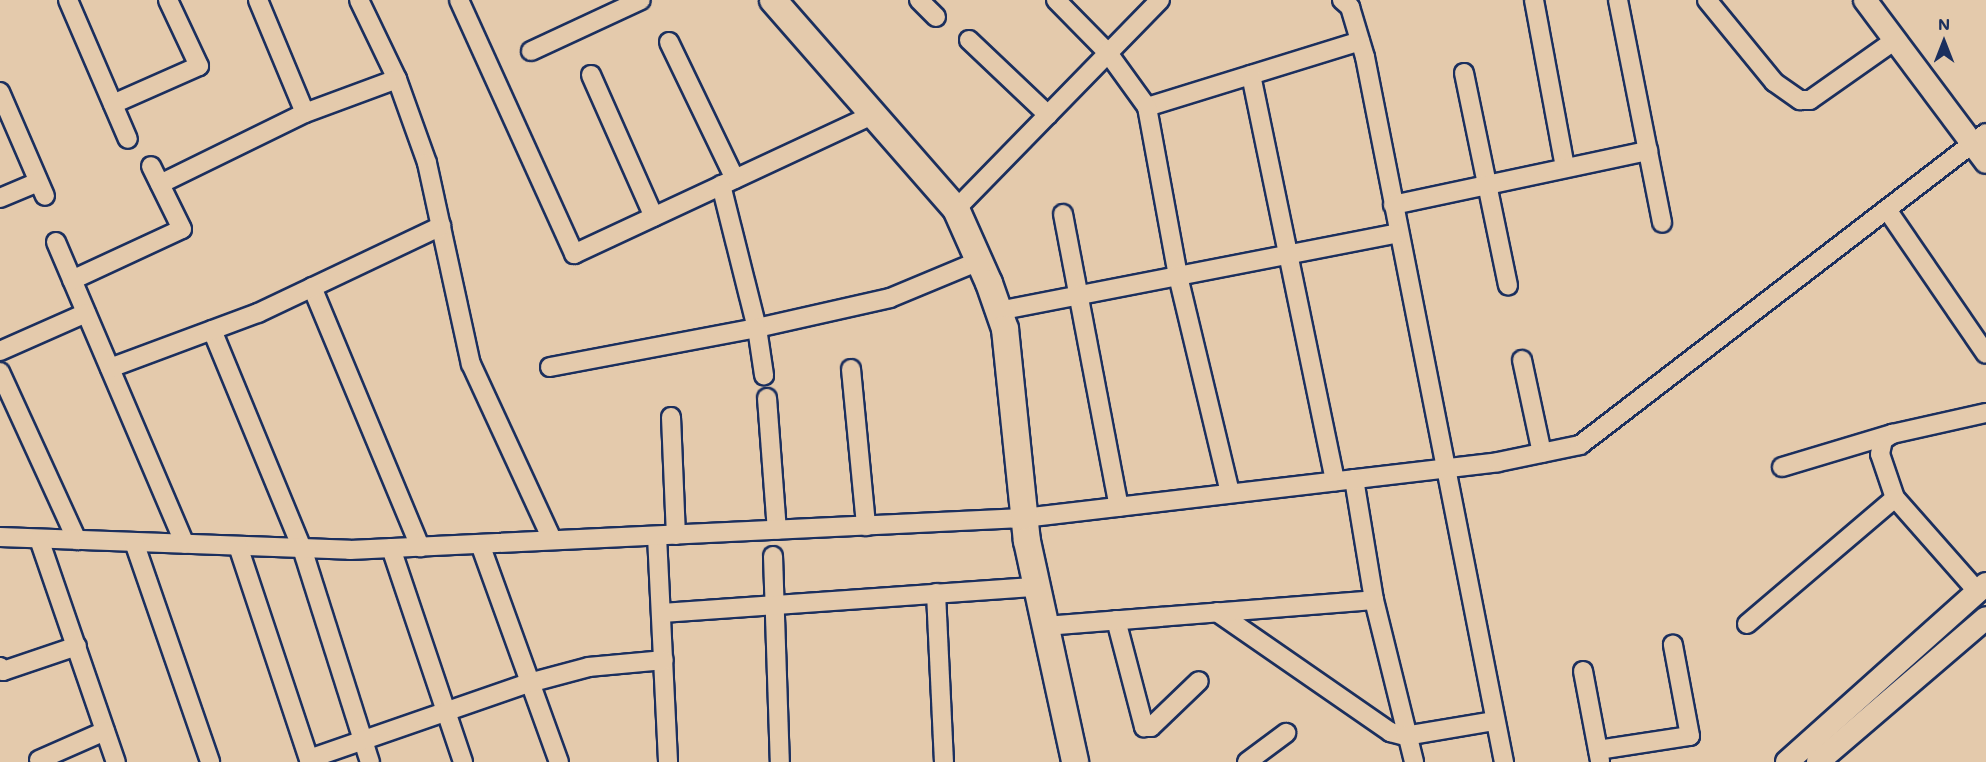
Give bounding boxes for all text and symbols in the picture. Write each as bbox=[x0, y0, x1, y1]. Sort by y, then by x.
north arrow bbox=[1914, 12, 1974, 72]
text: N bbox=[1938, 13, 1950, 34]

